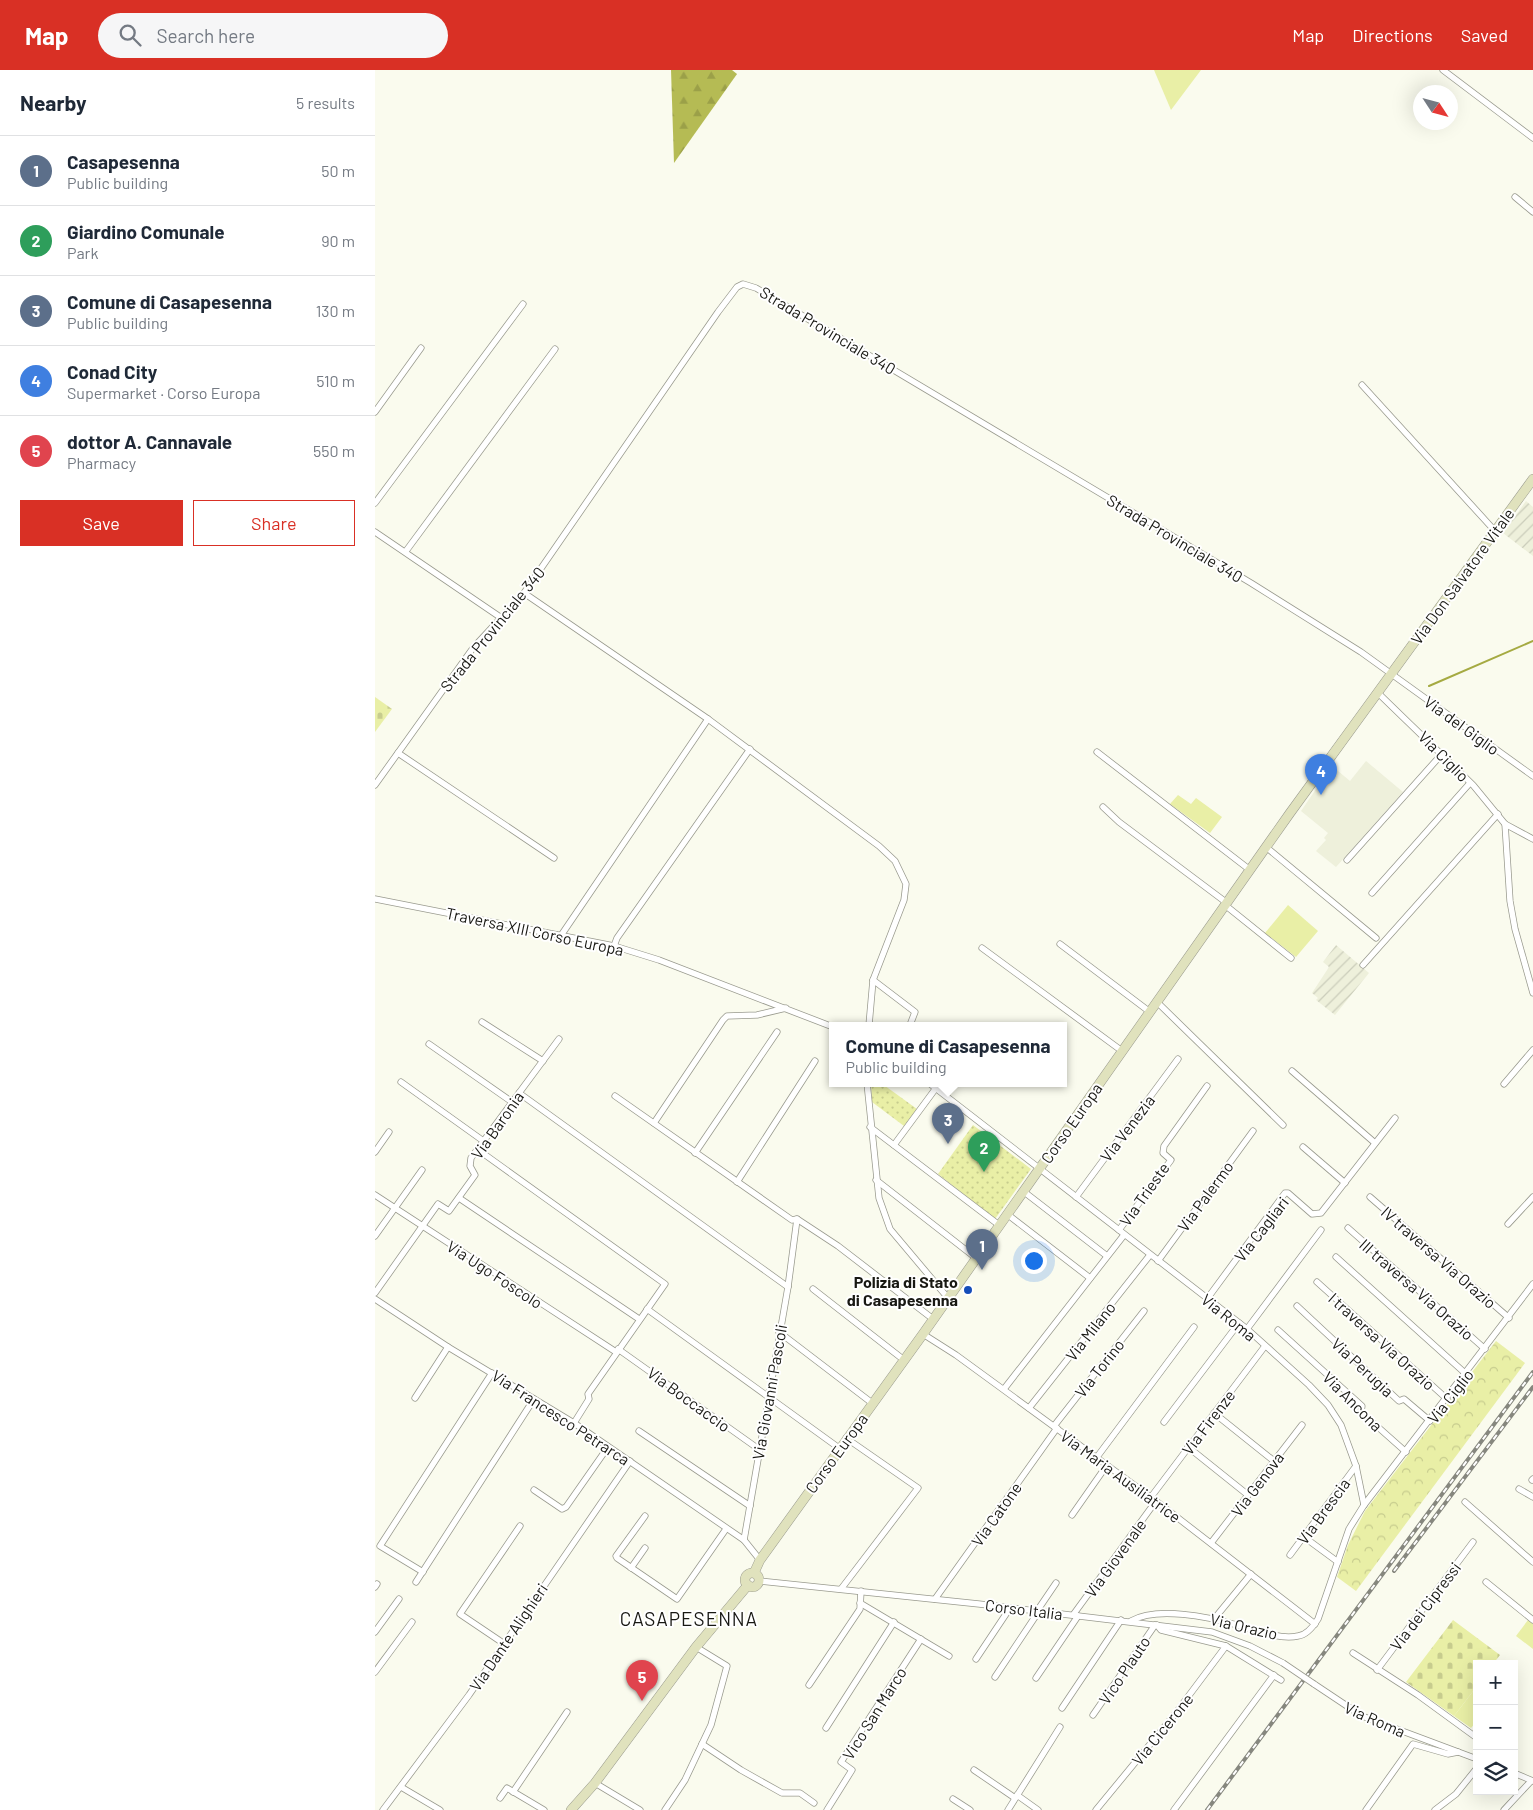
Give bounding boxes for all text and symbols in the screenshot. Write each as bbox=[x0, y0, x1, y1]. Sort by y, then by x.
search box bbox=[98, 13, 448, 58]
text: Map bbox=[25, 21, 68, 50]
icon: search bbox=[116, 21, 144, 49]
text: Search here bbox=[156, 24, 255, 47]
text: Map bbox=[1292, 24, 1324, 46]
text: Directions bbox=[1352, 24, 1433, 46]
text: Saved bbox=[1461, 24, 1508, 46]
north arrow bbox=[1413, 85, 1458, 130]
text: Nearby bbox=[20, 90, 86, 115]
text: 5 results bbox=[296, 93, 355, 112]
text: Casapesenna bbox=[67, 150, 180, 173]
text: 1 bbox=[33, 161, 39, 180]
text: 50 m bbox=[321, 161, 355, 180]
text: Public building bbox=[67, 173, 168, 192]
text: Giardino Comunale bbox=[67, 220, 225, 243]
text: 2 bbox=[32, 231, 40, 250]
text: 90 m bbox=[321, 231, 355, 250]
text: Park bbox=[67, 243, 98, 262]
street label: Strada Provinciale 340 bbox=[757, 282, 899, 378]
text: Comune di Casapesenna bbox=[67, 290, 272, 313]
text: 3 bbox=[32, 301, 40, 320]
text: 130 m bbox=[316, 301, 355, 320]
text: Public building bbox=[67, 313, 168, 332]
text: Conad City bbox=[67, 360, 157, 383]
text: 4 bbox=[31, 371, 41, 390]
text: 510 m bbox=[316, 371, 355, 390]
text: Supermarket · Corso Europa bbox=[67, 383, 260, 402]
text: dottor A. Cannavale bbox=[67, 430, 232, 453]
text: 5 bbox=[32, 441, 40, 460]
text: 550 m bbox=[313, 441, 355, 460]
text: Pharmacy bbox=[67, 453, 136, 472]
street label: Strada Provinciale 340 bbox=[1104, 490, 1246, 586]
button: Save bbox=[20, 500, 183, 546]
button: Share bbox=[193, 500, 355, 546]
street label: Via Don Salvatore Vitale bbox=[1406, 504, 1518, 648]
street label: Strada Provinciale 340 bbox=[436, 563, 548, 695]
street label: Via del Giglio bbox=[1421, 691, 1503, 759]
street label: Via Ciglio bbox=[1415, 727, 1473, 785]
pin: 4 bbox=[1305, 754, 1337, 795]
street label: Traversa XIII Corso Europa bbox=[444, 903, 626, 959]
popup bbox=[829, 1022, 1067, 1087]
text: Comune di Casapesenna bbox=[845, 1034, 1051, 1057]
text: Public building bbox=[845, 1057, 947, 1076]
street label: Corso Europa bbox=[1036, 1079, 1106, 1167]
street label: Via Baronia bbox=[467, 1087, 527, 1163]
street label: Via Venezia bbox=[1096, 1091, 1158, 1165]
pin: 3 bbox=[932, 1103, 964, 1144]
pin: 2 bbox=[968, 1131, 1000, 1172]
street label: Via Palermo bbox=[1173, 1157, 1237, 1235]
street label: Via Trieste bbox=[1115, 1159, 1173, 1229]
street label: Via Cagliari bbox=[1230, 1193, 1292, 1265]
street label: IV traversa Via Orazio bbox=[1378, 1202, 1500, 1312]
pin: 1 bbox=[966, 1229, 998, 1270]
street label: III traversa Via Orazio bbox=[1356, 1234, 1478, 1344]
street label: Via Ugo Foscolo bbox=[444, 1236, 546, 1312]
your location bbox=[1021, 1248, 1047, 1274]
place label: Polizia di Stato di Casapesenna bbox=[847, 1272, 958, 1309]
marker: Polizia di Stato di Casapesenna bbox=[962, 1284, 974, 1296]
street label: I traversa Via Orazio bbox=[1325, 1288, 1439, 1394]
street label: Via Roma bbox=[1198, 1289, 1260, 1345]
street label: Via Milano bbox=[1061, 1298, 1119, 1364]
street label: Via Giovanni Pascoli bbox=[748, 1323, 790, 1461]
street label: Via Perugia bbox=[1328, 1334, 1398, 1400]
street label: Via Torino bbox=[1070, 1335, 1128, 1401]
street label: Via Boccaccio bbox=[644, 1363, 734, 1435]
street label: Via Francesco Petrarca bbox=[489, 1365, 633, 1469]
street label: Via Ciglio bbox=[1423, 1365, 1477, 1427]
street label: Via Ancona bbox=[1319, 1367, 1387, 1435]
street label: Via Firenze bbox=[1177, 1386, 1239, 1458]
street label: Corso Europa bbox=[801, 1410, 871, 1496]
street label: Via Maria Ausiliatrice bbox=[1057, 1426, 1185, 1526]
street label: Via Genova bbox=[1227, 1448, 1287, 1520]
street label: Via Brescia bbox=[1293, 1474, 1353, 1548]
street label: Via Catone bbox=[967, 1478, 1025, 1550]
street label: Via Giovenale bbox=[1080, 1515, 1150, 1601]
street label: Via dei Cipressi bbox=[1386, 1558, 1464, 1654]
street label: Via Dante Alighieri bbox=[465, 1579, 551, 1695]
street label: Corso Italia bbox=[984, 1595, 1064, 1623]
district label: CASAPESENNA bbox=[620, 1607, 758, 1630]
street label: Via Orazio bbox=[1208, 1609, 1280, 1643]
street label: Vico Plauto bbox=[1094, 1632, 1154, 1708]
pin: 5 bbox=[626, 1660, 658, 1701]
map controls bbox=[1473, 1660, 1518, 1795]
button: + bbox=[1473, 1660, 1518, 1705]
street label: Vico San Marco bbox=[838, 1663, 910, 1763]
street label: Via Cicerone bbox=[1127, 1689, 1197, 1769]
street label: Via Roma bbox=[1342, 1697, 1408, 1741]
button: − bbox=[1473, 1705, 1518, 1750]
button: layers bbox=[1473, 1750, 1518, 1795]

